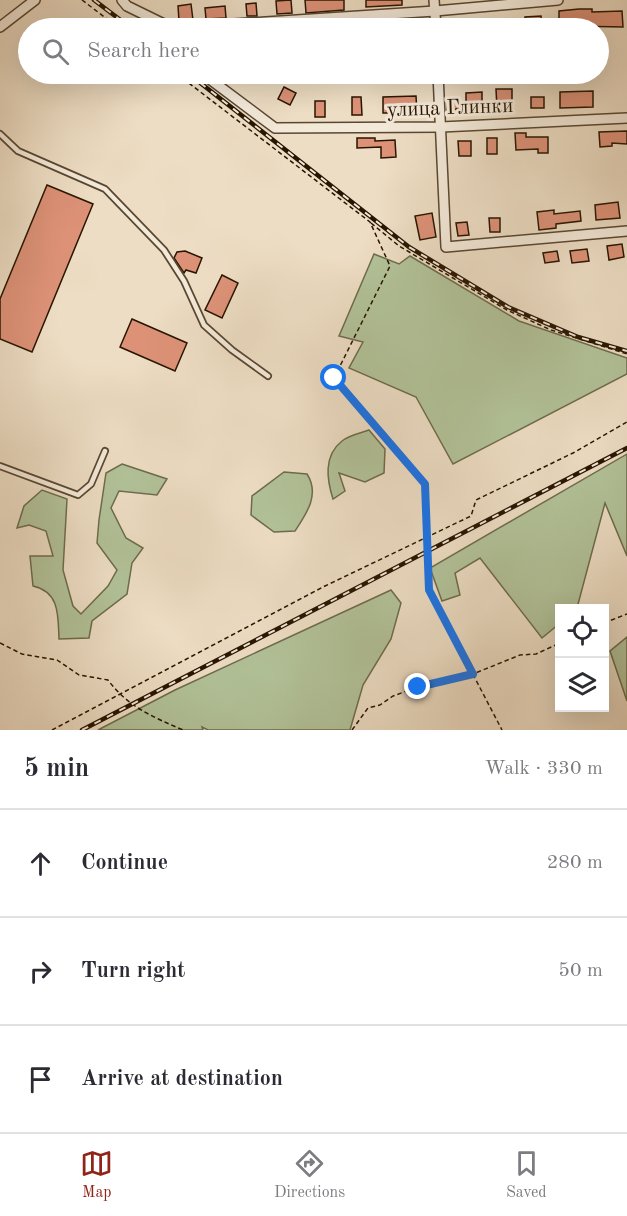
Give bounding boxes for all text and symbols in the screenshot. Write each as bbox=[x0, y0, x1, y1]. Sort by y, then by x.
search box bbox=[18, 18, 609, 84]
icon: search bbox=[39, 35, 72, 68]
text: Search here bbox=[87, 40, 200, 62]
street label: улица Глинки bbox=[386, 96, 514, 121]
route start bbox=[320, 364, 346, 390]
map controls bbox=[555, 604, 609, 712]
button: locate bbox=[555, 604, 609, 658]
button: layers bbox=[555, 658, 609, 712]
route end bbox=[404, 673, 430, 699]
text: 5 min bbox=[24, 756, 89, 782]
text: Walk · 330 m bbox=[484, 759, 603, 779]
icon: ahead bbox=[24, 847, 57, 880]
text: Continue bbox=[81, 852, 168, 874]
text: 280 m bbox=[547, 853, 603, 873]
icon: right bbox=[24, 955, 57, 988]
text: Turn right bbox=[81, 960, 185, 982]
text: 50 m bbox=[558, 961, 603, 981]
icon: arrive bbox=[24, 1063, 57, 1096]
text: Arrive at destination bbox=[81, 1068, 283, 1090]
tab: Map bbox=[80, 1147, 113, 1203]
tab: Directions bbox=[274, 1147, 345, 1203]
tab: Saved bbox=[506, 1147, 547, 1203]

